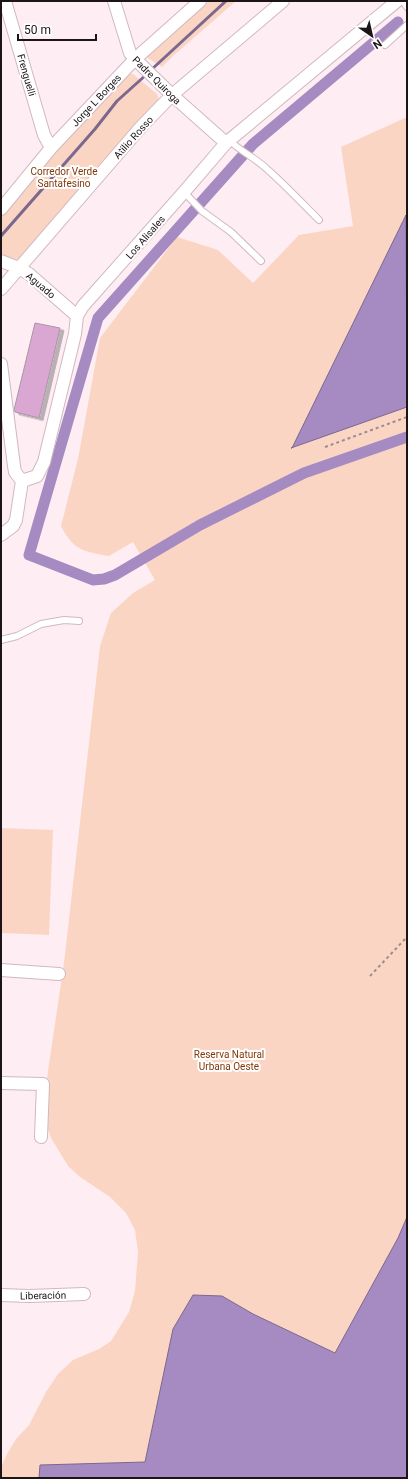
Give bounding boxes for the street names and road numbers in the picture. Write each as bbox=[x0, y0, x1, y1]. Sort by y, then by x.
street label: Frenguelli bbox=[15, 53, 38, 97]
street label: Padre Quiroga bbox=[130, 54, 183, 107]
street label: Jorge L Borges bbox=[69, 72, 123, 129]
street label: Atilio Rosso bbox=[112, 114, 155, 161]
street label: Los Alisales bbox=[124, 213, 167, 261]
street label: Aguado bbox=[24, 270, 58, 301]
street label: Liberación bbox=[20, 1290, 66, 1301]

